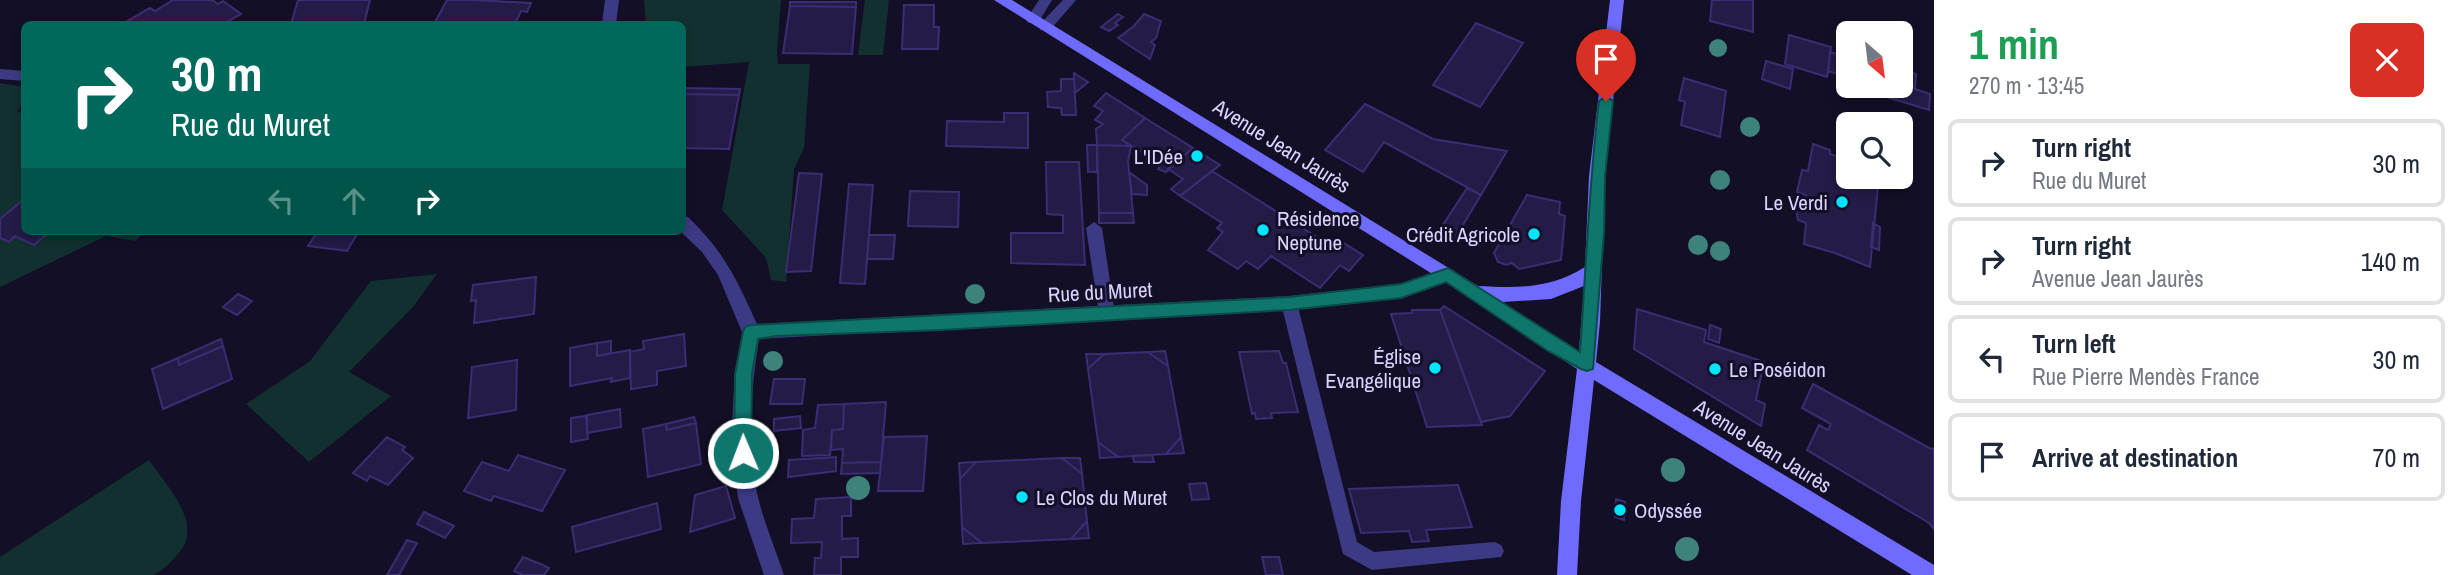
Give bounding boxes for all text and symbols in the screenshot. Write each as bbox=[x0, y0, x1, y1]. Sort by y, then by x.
text: 1 min bbox=[1969, 16, 2059, 72]
north arrow bbox=[1836, 21, 1913, 98]
map controls bbox=[1836, 21, 1913, 189]
button: close bbox=[2350, 23, 2424, 97]
pin bbox=[1576, 29, 1636, 101]
text: 30 m bbox=[171, 40, 263, 106]
icon: arrive bbox=[1587, 40, 1625, 78]
icon: right bbox=[56, 49, 147, 140]
text: 270 m · 13:45 bbox=[1969, 70, 2084, 101]
street label: Avenue Jean Jaurès bbox=[1207, 92, 1356, 200]
text: Rue du Muret bbox=[171, 103, 330, 146]
button: search bbox=[1836, 112, 1913, 189]
text: Turn right bbox=[2032, 130, 2131, 165]
place label: L'IDée bbox=[1134, 142, 1183, 171]
icon: right bbox=[1973, 144, 2011, 182]
text: 30 m bbox=[2373, 146, 2420, 181]
marker: L'IDée bbox=[1189, 148, 1205, 164]
text: Rue du Muret bbox=[2032, 165, 2146, 196]
icon: left bbox=[262, 182, 300, 220]
icon: ahead bbox=[335, 182, 373, 220]
icon: right bbox=[408, 182, 446, 220]
place label: Le Verdi bbox=[1764, 188, 1828, 217]
marker: Le Verdi bbox=[1834, 194, 1850, 210]
place label: Résidence Neptune bbox=[1277, 204, 1359, 257]
place label: Crédit Agricole bbox=[1406, 220, 1520, 249]
marker: Résidence Neptune bbox=[1255, 222, 1271, 238]
marker: Crédit Agricole bbox=[1526, 226, 1542, 242]
text: Turn right bbox=[2032, 228, 2131, 263]
icon: right bbox=[1973, 242, 2011, 280]
text: 140 m bbox=[2361, 244, 2420, 279]
text: Avenue Jean Jaurès bbox=[2032, 263, 2204, 294]
street label: Rue du Muret bbox=[1047, 275, 1153, 309]
text: Turn left bbox=[2032, 326, 2116, 361]
icon: left bbox=[1973, 340, 2011, 378]
place label: Église Evangélique bbox=[1325, 342, 1421, 395]
text: 30 m bbox=[2373, 342, 2420, 377]
place label: Le Poséidon bbox=[1729, 355, 1826, 384]
marker: Église Evangélique bbox=[1427, 360, 1443, 376]
marker: Le Poséidon bbox=[1707, 361, 1723, 377]
text: Rue Pierre Mendès France bbox=[2032, 361, 2259, 392]
street label: Avenue Jean Jaurès bbox=[1688, 392, 1837, 500]
position arrow bbox=[706, 416, 780, 490]
icon: arrive bbox=[1973, 438, 2011, 476]
text: Arrive at destination bbox=[2032, 440, 2238, 475]
text: 70 m bbox=[2373, 440, 2420, 475]
place label: Le Clos du Muret bbox=[1036, 483, 1167, 512]
marker: Le Clos du Muret bbox=[1014, 489, 1030, 505]
place label: Odyssée bbox=[1634, 496, 1702, 525]
marker: Odyssée bbox=[1612, 502, 1628, 518]

